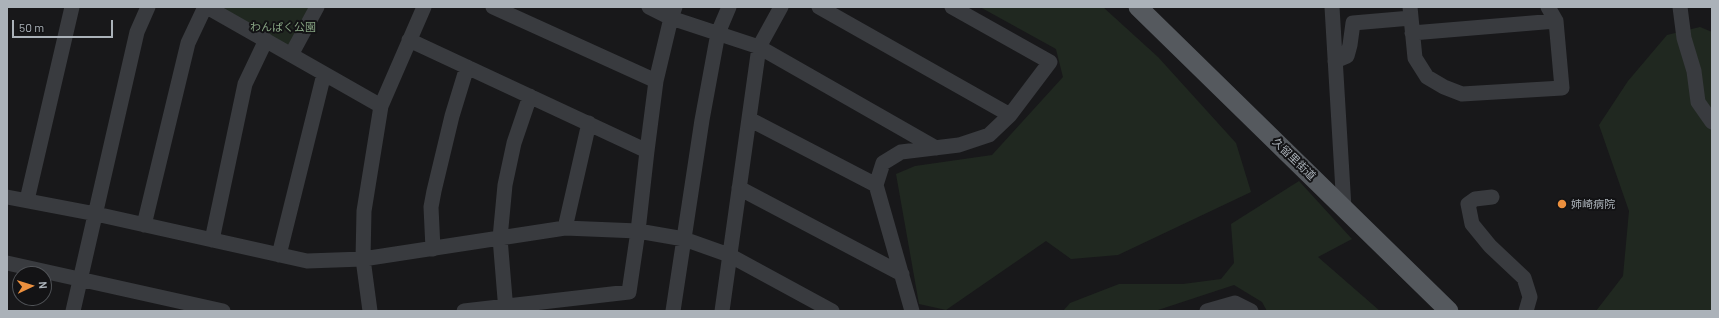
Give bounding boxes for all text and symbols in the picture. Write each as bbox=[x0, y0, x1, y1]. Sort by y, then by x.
scale bar bbox=[14, 12, 115, 38]
text: 50 m bbox=[19, 20, 44, 34]
park label: わんぱく公園 bbox=[250, 20, 316, 34]
street label: 久留里街道 bbox=[1270, 135, 1318, 183]
place label: 姉崎病院 bbox=[1571, 197, 1615, 211]
marker: 姉崎病院 bbox=[1556, 198, 1568, 210]
north arrow bbox=[12, 266, 52, 306]
text: N bbox=[37, 281, 50, 289]

